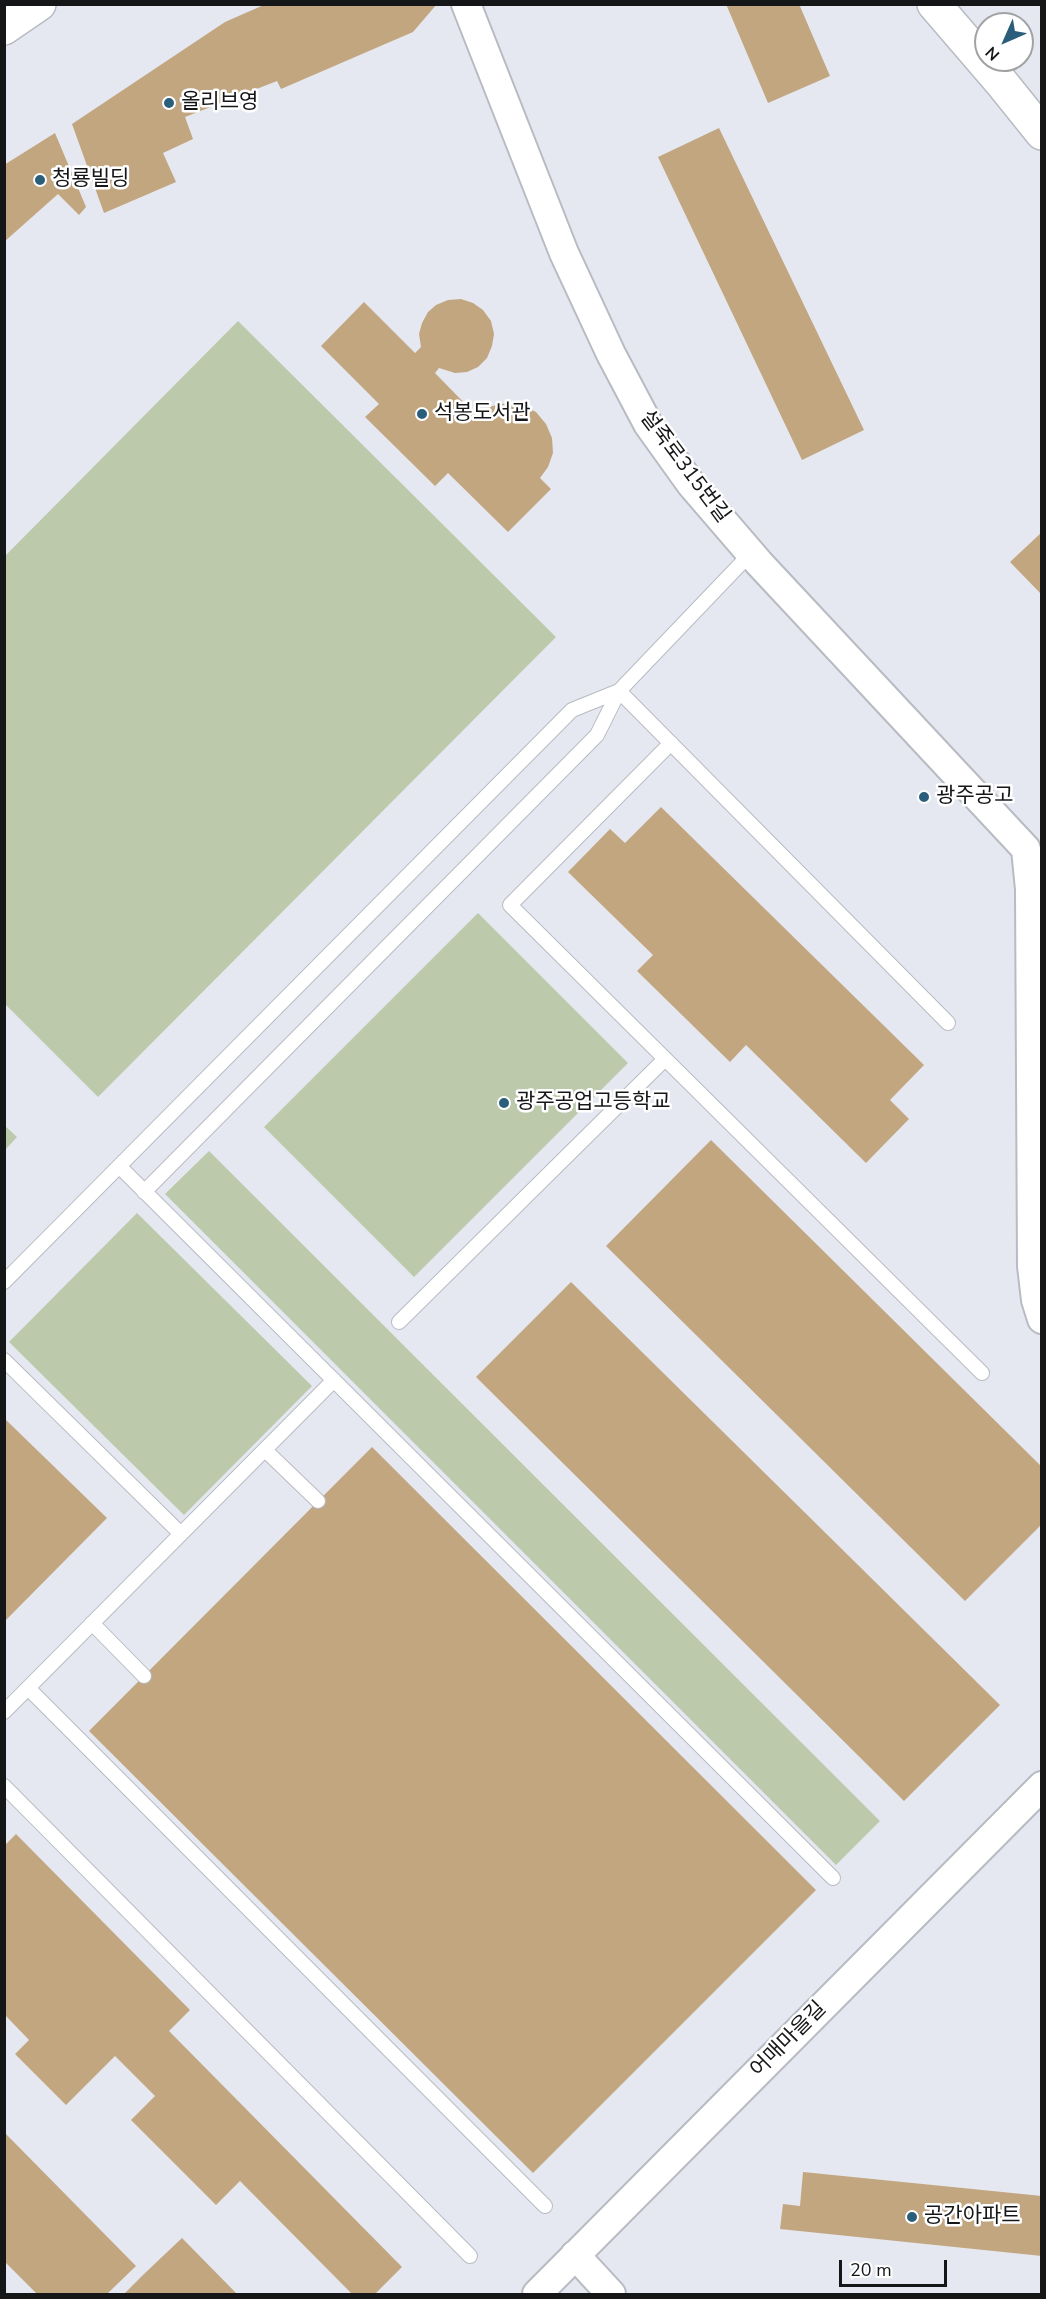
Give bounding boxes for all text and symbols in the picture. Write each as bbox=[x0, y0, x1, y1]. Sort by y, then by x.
north arrow bbox=[974, 12, 1034, 72]
text: N bbox=[981, 41, 1005, 65]
place label: 올리브영 bbox=[181, 90, 258, 116]
marker: 올리브영 bbox=[162, 96, 176, 110]
place label: 청룡빌딩 bbox=[52, 167, 129, 193]
marker: 청룡빌딩 bbox=[33, 173, 47, 187]
place label: 석봉도서관 bbox=[434, 401, 531, 427]
street label: 설죽로315번길 bbox=[633, 406, 735, 528]
marker: 석봉도서관 bbox=[415, 407, 429, 421]
place label: 광주공고 bbox=[936, 784, 1013, 810]
marker: 광주공고 bbox=[917, 790, 931, 804]
place label: 광주공업고등학교 bbox=[516, 1090, 671, 1116]
marker: 광주공업고등학교 bbox=[497, 1096, 511, 1110]
street label: 어매마을길 bbox=[746, 1997, 832, 2083]
place label: 공간아파트 bbox=[924, 2204, 1021, 2230]
marker: 공간아파트 bbox=[905, 2210, 919, 2224]
scale bar bbox=[842, 2248, 950, 2286]
text: 20 m bbox=[850, 2258, 892, 2282]

